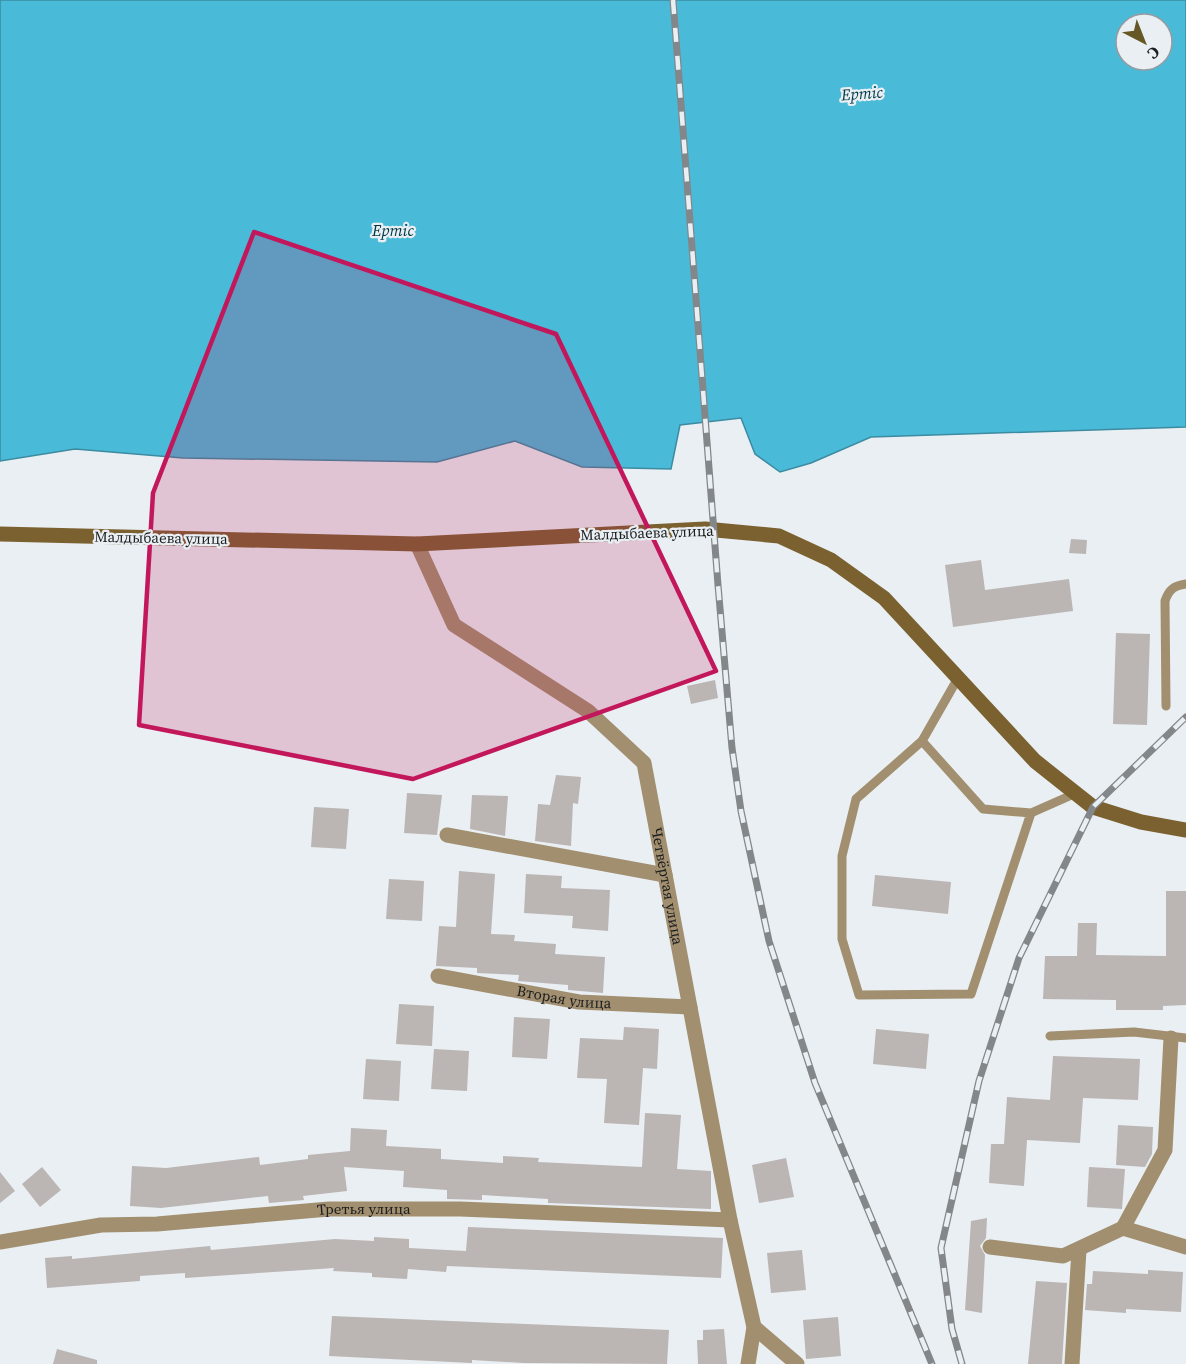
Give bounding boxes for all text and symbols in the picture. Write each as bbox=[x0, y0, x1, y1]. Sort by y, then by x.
north arrow bbox=[1114, 12, 1174, 72]
text: С bbox=[1143, 42, 1165, 65]
water label: Ертіс bbox=[839, 81, 884, 106]
water label: Ертіс bbox=[371, 219, 414, 241]
street label: Малдыбаева улица bbox=[580, 520, 714, 545]
street label: Малдыбаева улица bbox=[94, 526, 228, 549]
street label: Четвёртая улица bbox=[646, 826, 689, 947]
street label: Вторая улица bbox=[515, 980, 612, 1013]
street label: Третья улица bbox=[316, 1198, 411, 1220]

